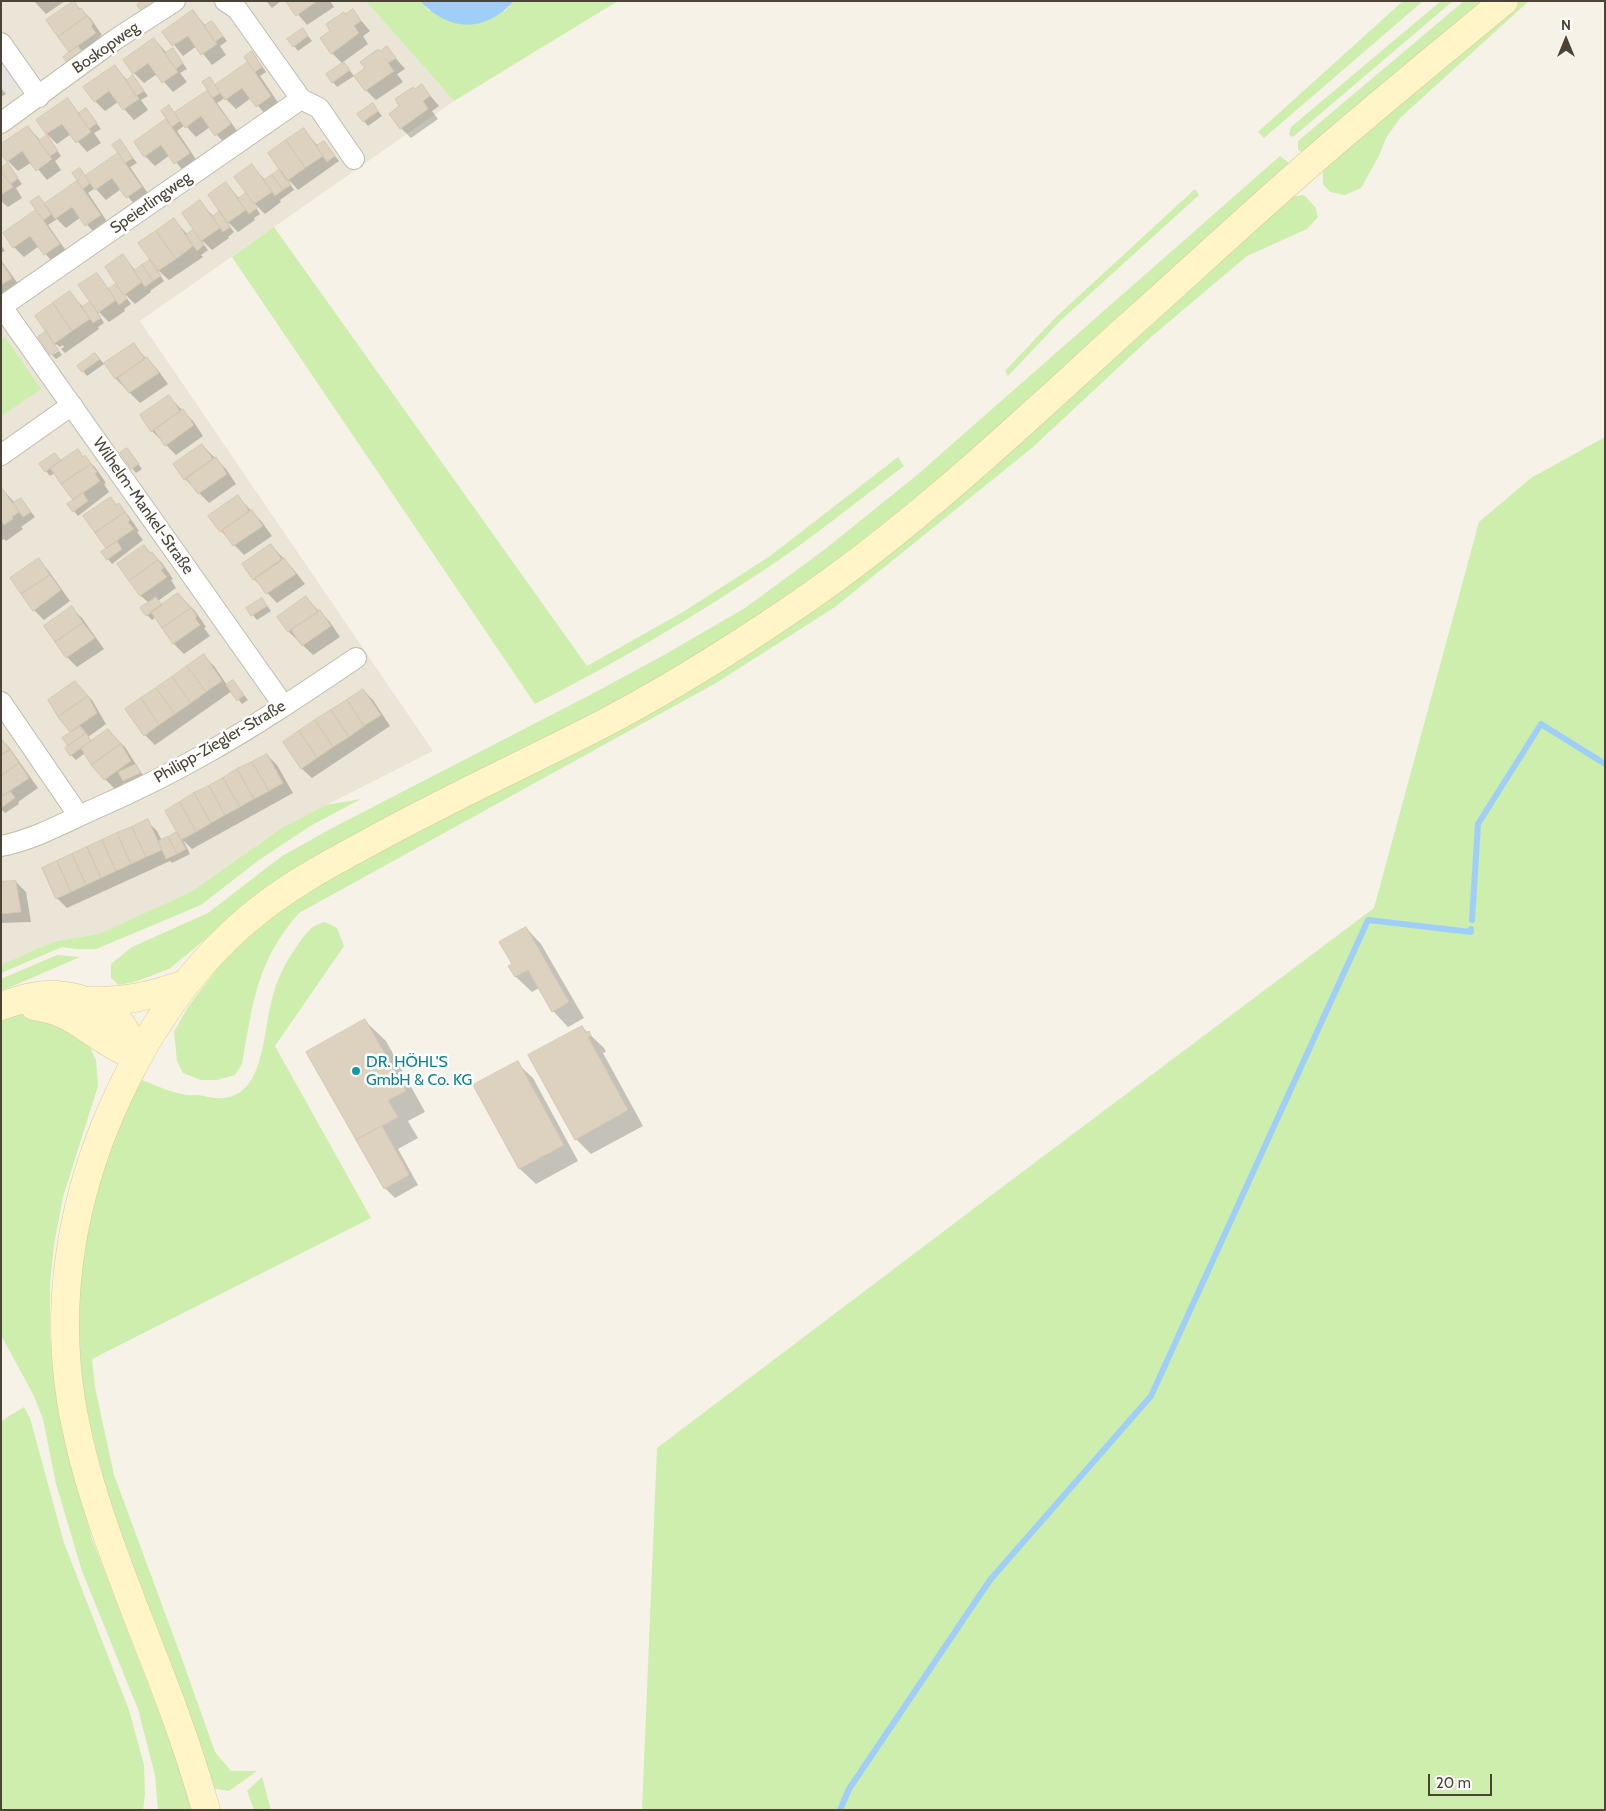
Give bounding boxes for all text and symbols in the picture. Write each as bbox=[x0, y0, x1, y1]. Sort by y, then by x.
north arrow bbox=[1541, 15, 1591, 65]
text: N bbox=[1561, 16, 1571, 34]
street label: Boskopweg bbox=[69, 18, 143, 78]
street label: Speierlingweg bbox=[107, 168, 195, 238]
street label: Wilhelm-Mankel-Straße bbox=[88, 434, 198, 578]
street label: Philipp-Ziegler-Straße bbox=[151, 697, 289, 787]
place label: DR. HÖHL'S GmbH & Co. KG bbox=[366, 1052, 472, 1090]
marker: DR. HÖHL'S GmbH & Co. KG bbox=[350, 1065, 362, 1077]
scale bar bbox=[1431, 1764, 1495, 1796]
text: 20 m bbox=[1436, 1774, 1471, 1792]

